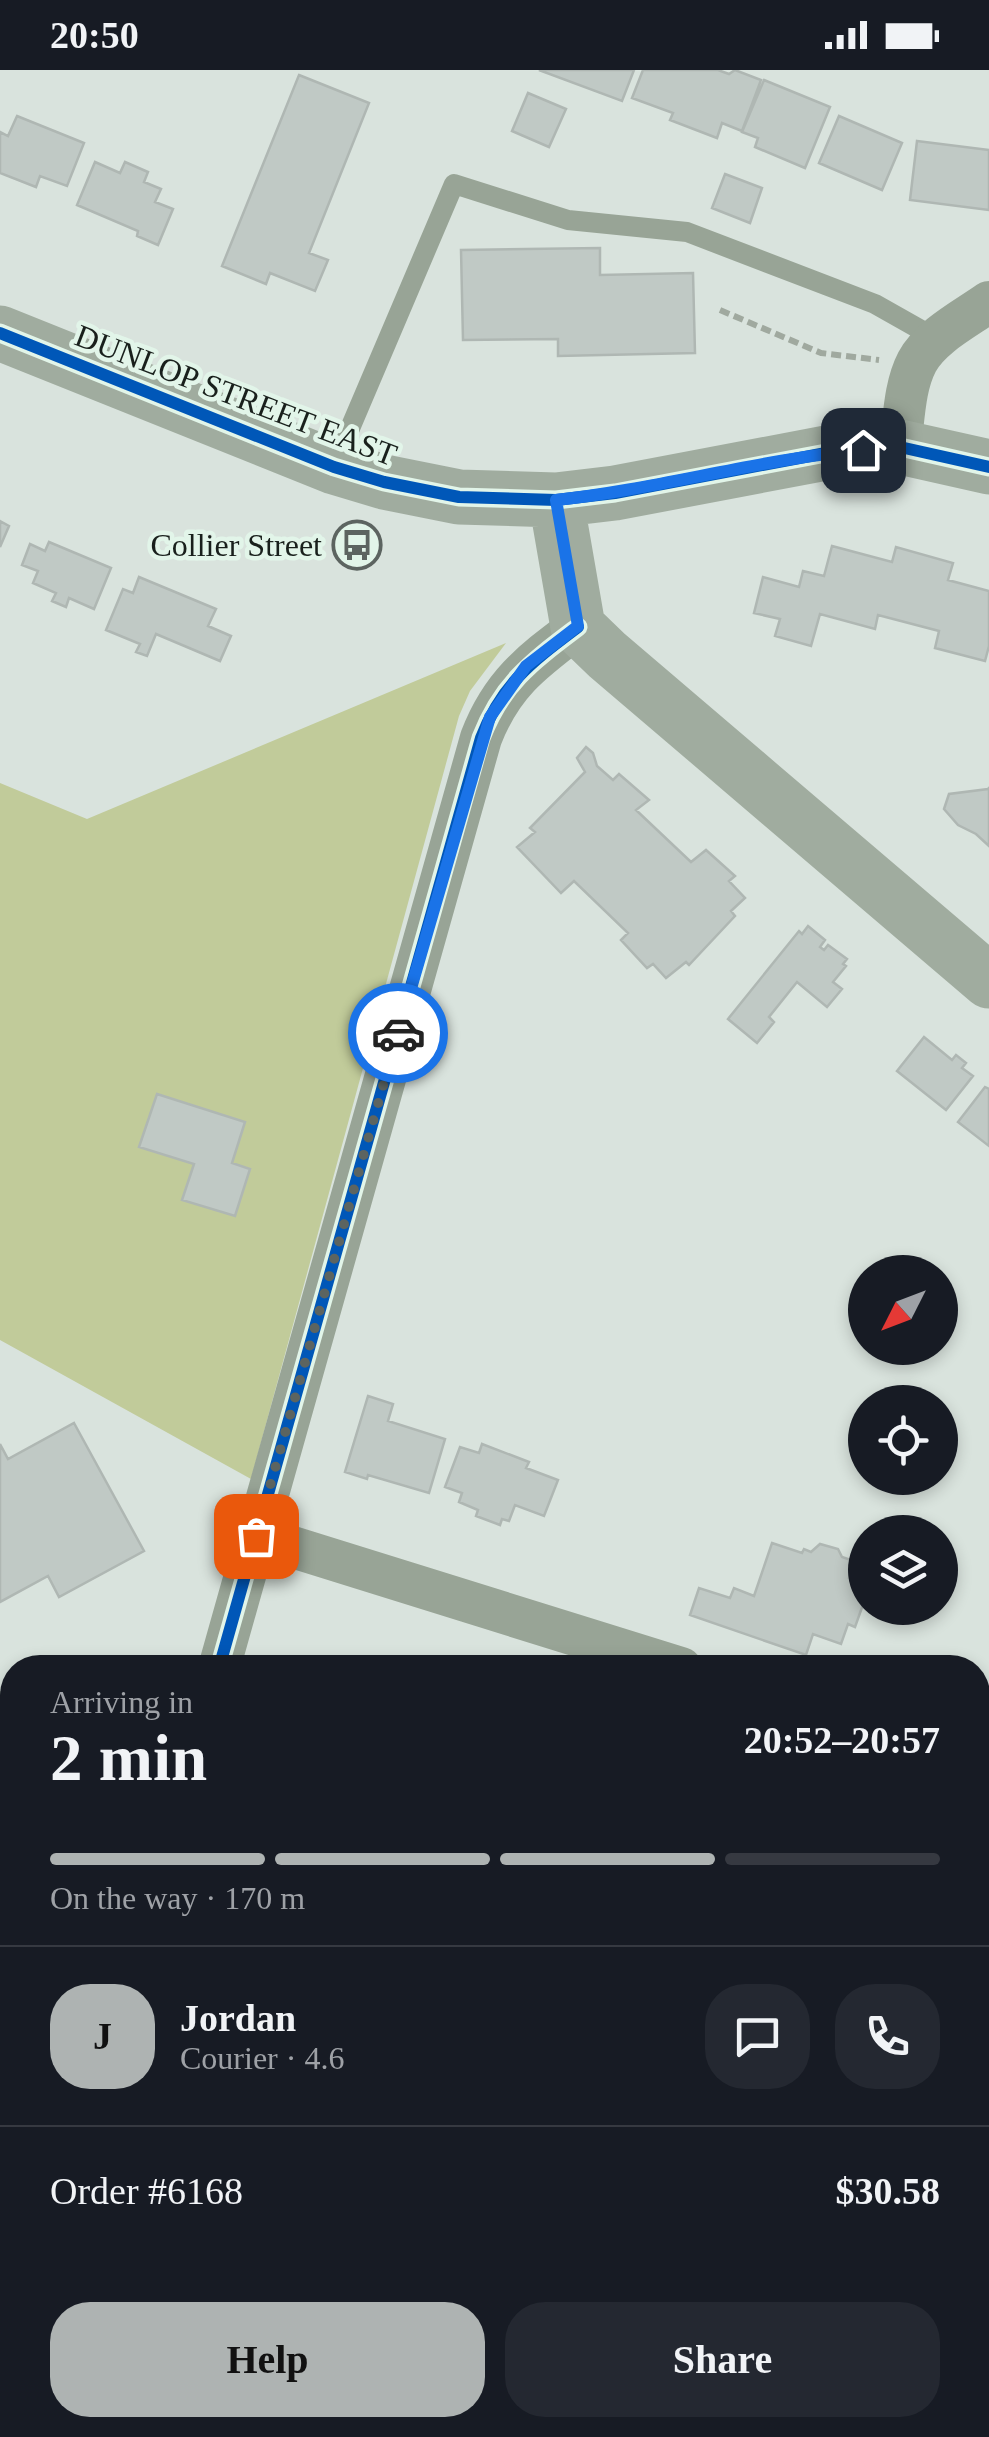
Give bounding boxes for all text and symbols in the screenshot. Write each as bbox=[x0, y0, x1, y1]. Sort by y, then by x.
text: 20:50 bbox=[50, 14, 139, 56]
street label: DUNLOP STREET EAST bbox=[70, 317, 402, 473]
pin bbox=[821, 408, 906, 493]
icon: home bbox=[836, 423, 891, 478]
bus stop icon: Collier Street bbox=[331, 519, 383, 571]
place label: Collier Street bbox=[150, 527, 322, 563]
courier bbox=[348, 983, 448, 1083]
icon: car bbox=[371, 1006, 426, 1061]
north arrow bbox=[848, 1255, 958, 1365]
map controls bbox=[848, 1255, 958, 1625]
button: locate bbox=[848, 1385, 958, 1495]
pin bbox=[214, 1494, 299, 1579]
icon: bag bbox=[229, 1509, 284, 1564]
button: layers bbox=[848, 1515, 958, 1625]
text: Arriving in bbox=[50, 1684, 193, 1720]
text: 20:52–20:57 bbox=[744, 1719, 940, 1761]
text: 2 min bbox=[50, 1722, 207, 1794]
text: On the way · 170 m bbox=[50, 1880, 305, 1916]
button: chat bbox=[705, 1984, 810, 2089]
button: phone bbox=[835, 1984, 940, 2089]
text: Jordan bbox=[180, 1997, 296, 2039]
text: J bbox=[93, 2015, 112, 2057]
text: Courier · 4.6 bbox=[180, 2040, 344, 2076]
text: Order #6168 bbox=[50, 2170, 243, 2212]
text: $30.58 bbox=[836, 2170, 940, 2212]
button: Help bbox=[50, 2302, 485, 2417]
button: Share bbox=[505, 2302, 940, 2417]

